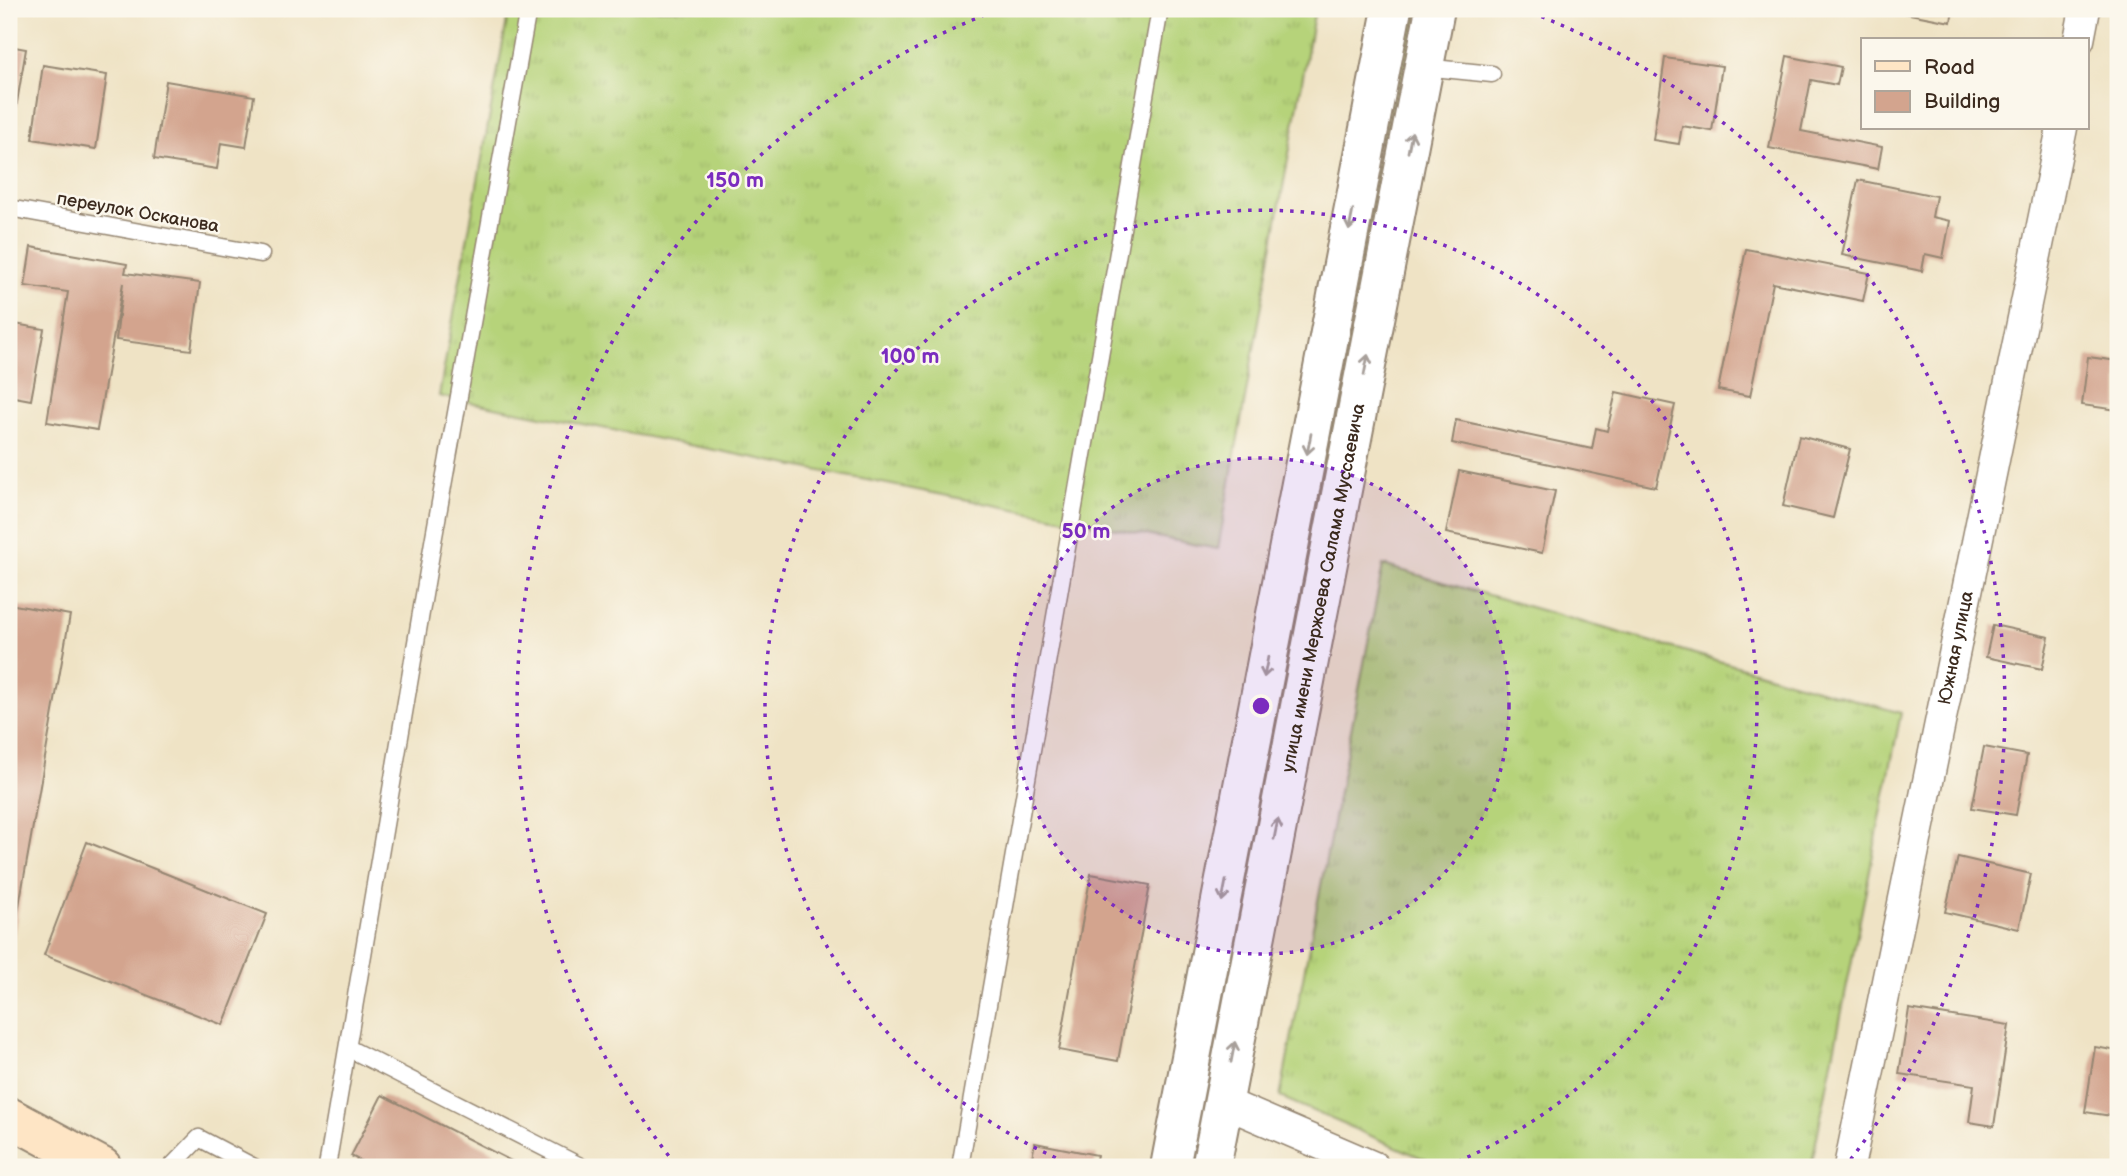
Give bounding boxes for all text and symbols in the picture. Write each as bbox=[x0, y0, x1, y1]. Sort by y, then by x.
legend bbox=[1861, 38, 2088, 130]
text: Road bbox=[1924, 55, 1975, 80]
text: Building bbox=[1924, 89, 2000, 114]
one-way arrow bbox=[1403, 131, 1417, 154]
text: 150 m bbox=[706, 168, 764, 193]
street label: переулок Осканова bbox=[55, 188, 221, 237]
one-way arrow bbox=[1344, 208, 1358, 231]
text: 100 m bbox=[881, 344, 939, 369]
one-way arrow bbox=[1360, 354, 1374, 377]
street label: улица имени Мержоева Салама Муссаевича bbox=[1278, 401, 1370, 774]
one-way arrow bbox=[1302, 432, 1315, 455]
text: 50 m bbox=[1062, 519, 1110, 544]
street label: Южная улица bbox=[1934, 589, 1978, 707]
one-way arrow bbox=[1259, 655, 1273, 678]
centre of rings bbox=[1249, 694, 1273, 718]
one-way arrow bbox=[1270, 818, 1284, 841]
one-way arrow bbox=[1217, 879, 1230, 902]
one-way arrow bbox=[1227, 1041, 1240, 1064]

